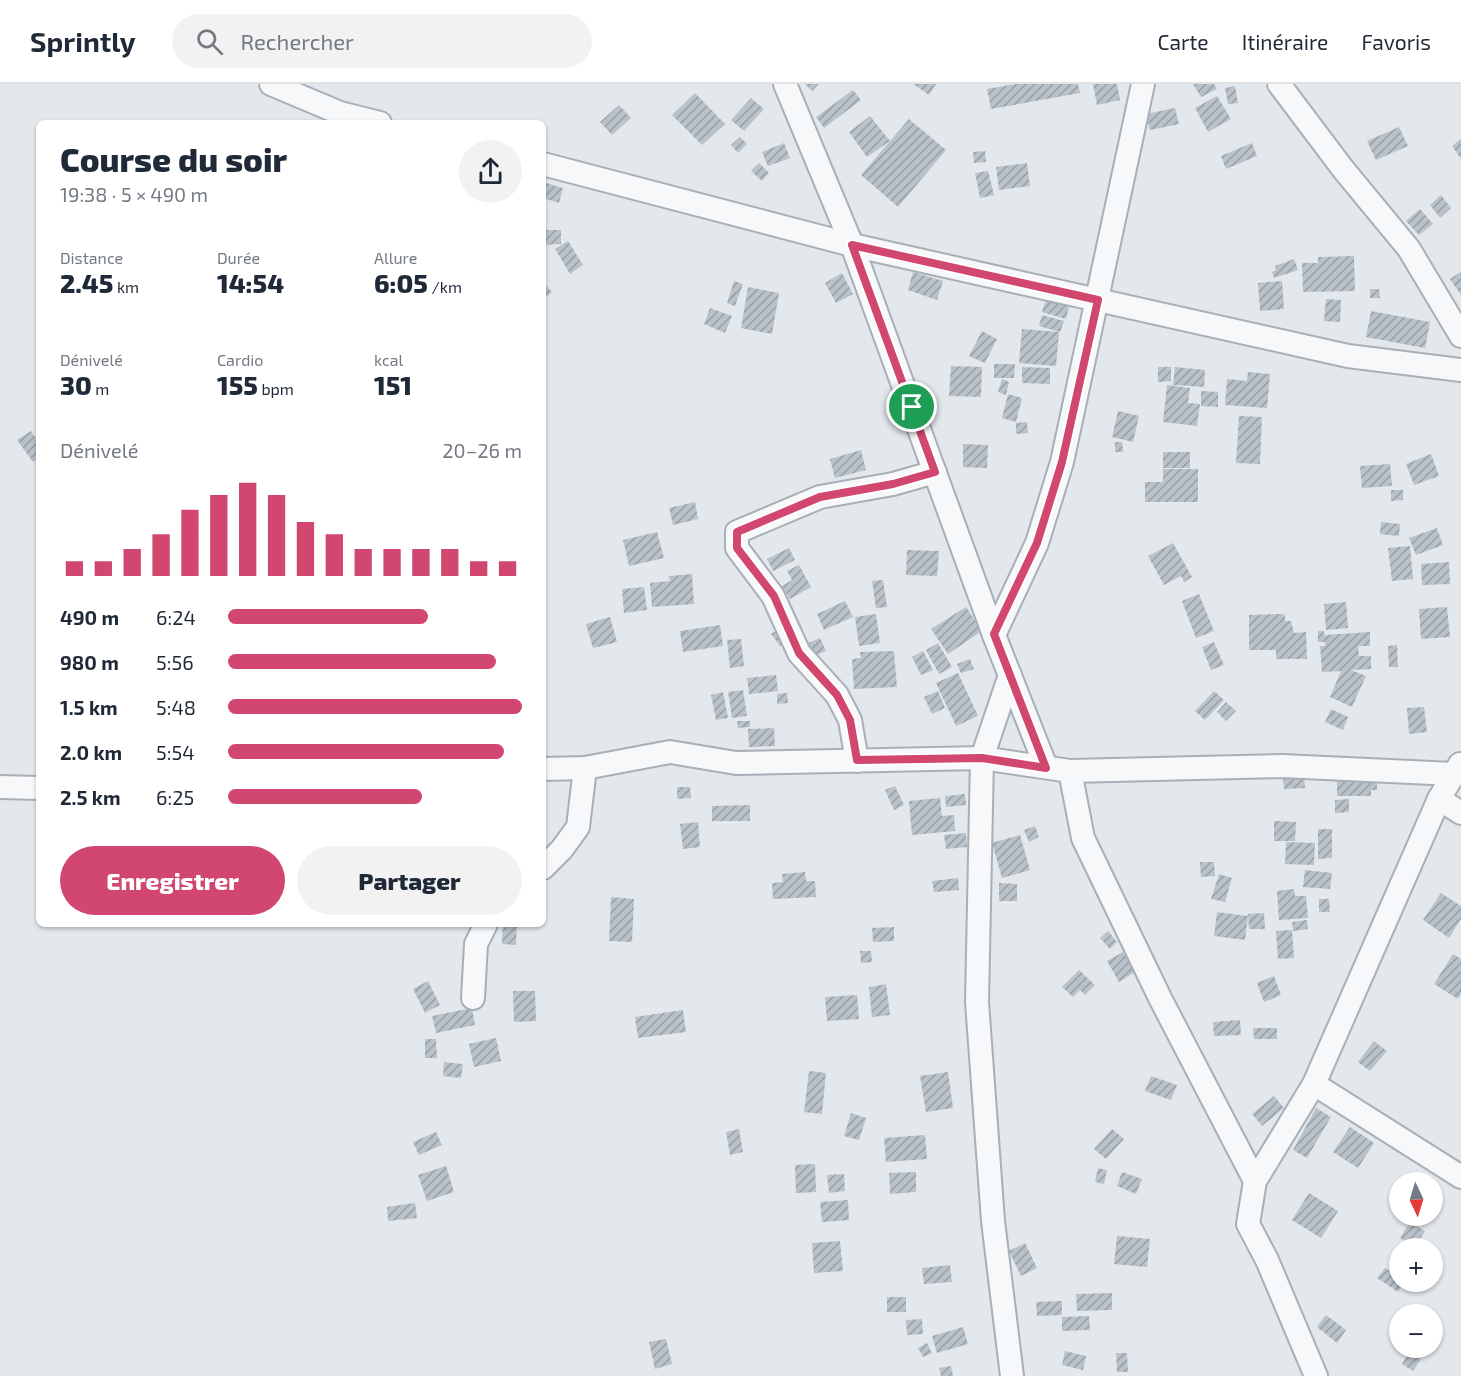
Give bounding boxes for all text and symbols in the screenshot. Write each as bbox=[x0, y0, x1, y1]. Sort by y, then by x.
search box bbox=[172, 14, 592, 68]
text: Sprintly bbox=[30, 24, 136, 58]
icon: search bbox=[193, 25, 226, 58]
text: Rechercher bbox=[241, 28, 354, 54]
text: Carte bbox=[1157, 29, 1209, 54]
text: Itinéraire bbox=[1242, 29, 1328, 54]
text: Favoris bbox=[1361, 29, 1431, 54]
text: Course du soir bbox=[60, 139, 287, 179]
button: share bbox=[459, 140, 522, 203]
text: 19:38 · 5 × 490 m bbox=[60, 182, 208, 206]
text: Distance bbox=[60, 248, 123, 267]
text: Durée bbox=[217, 248, 260, 267]
text: Allure bbox=[374, 248, 417, 267]
text: 2.45 bbox=[60, 267, 113, 298]
text: 14:54 bbox=[217, 267, 284, 298]
text: 6:05 bbox=[374, 267, 428, 298]
text: km bbox=[113, 277, 139, 296]
text: /km bbox=[428, 277, 462, 296]
text: Dénivelé bbox=[60, 350, 123, 369]
text: Cardio bbox=[217, 350, 263, 369]
text: kcal bbox=[374, 350, 403, 369]
text: 30 bbox=[60, 369, 92, 400]
text: 155 bbox=[217, 369, 258, 400]
text: 151 bbox=[374, 369, 412, 400]
text: m bbox=[92, 379, 109, 398]
text: bpm bbox=[258, 379, 294, 398]
pin bbox=[886, 381, 937, 432]
icon: arrive bbox=[895, 390, 928, 423]
text: Dénivelé bbox=[60, 438, 139, 462]
text: 20–26 m bbox=[442, 438, 522, 462]
text: 490 m bbox=[60, 605, 119, 629]
text: 6:24 bbox=[156, 605, 196, 629]
text: 980 m bbox=[60, 650, 119, 674]
text: 5:56 bbox=[156, 650, 194, 674]
text: 1.5 km bbox=[60, 695, 118, 719]
text: 5:48 bbox=[156, 695, 196, 719]
text: 2.0 km bbox=[60, 740, 122, 764]
text: 5:54 bbox=[156, 740, 194, 764]
text: 2.5 km bbox=[60, 785, 121, 809]
text: 6:25 bbox=[156, 785, 194, 809]
button: Enregistrer bbox=[60, 846, 285, 915]
button: Partager bbox=[297, 846, 522, 915]
north arrow bbox=[1389, 1172, 1443, 1226]
map controls bbox=[1389, 1172, 1443, 1358]
button: + bbox=[1389, 1238, 1443, 1292]
button: − bbox=[1389, 1304, 1443, 1358]

